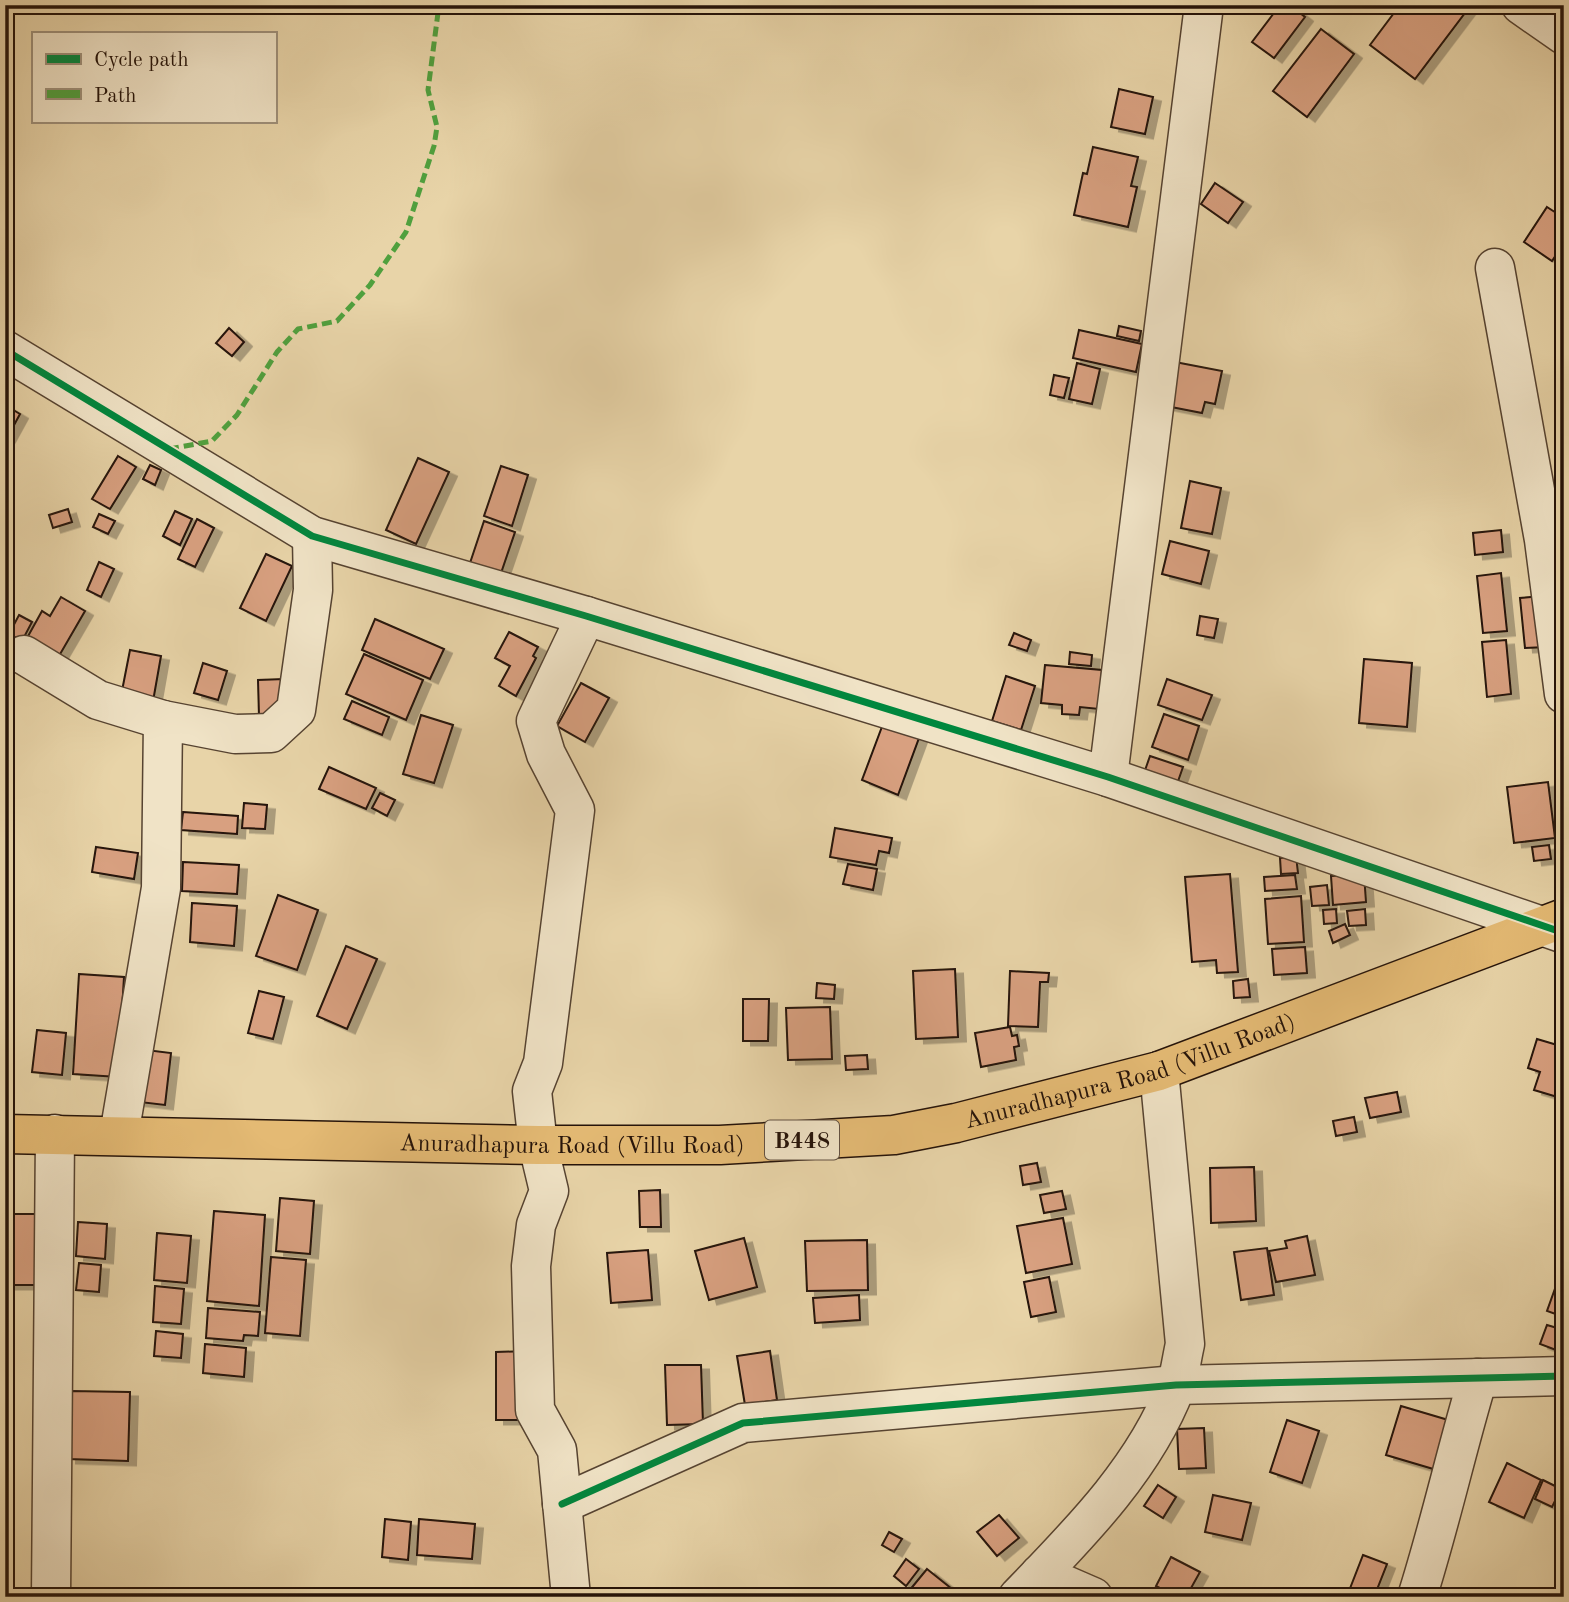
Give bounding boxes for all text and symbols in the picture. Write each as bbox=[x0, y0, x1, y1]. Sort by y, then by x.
legend bbox=[32, 32, 276, 122]
text: Cycle path bbox=[94, 50, 189, 71]
text: Path bbox=[94, 86, 137, 107]
street label: Anuradhapura Road (Villu Road) bbox=[962, 1011, 1299, 1134]
road number: B448 bbox=[765, 1120, 839, 1160]
street label: Anuradhapura Road (Villu Road) bbox=[399, 1132, 745, 1159]

